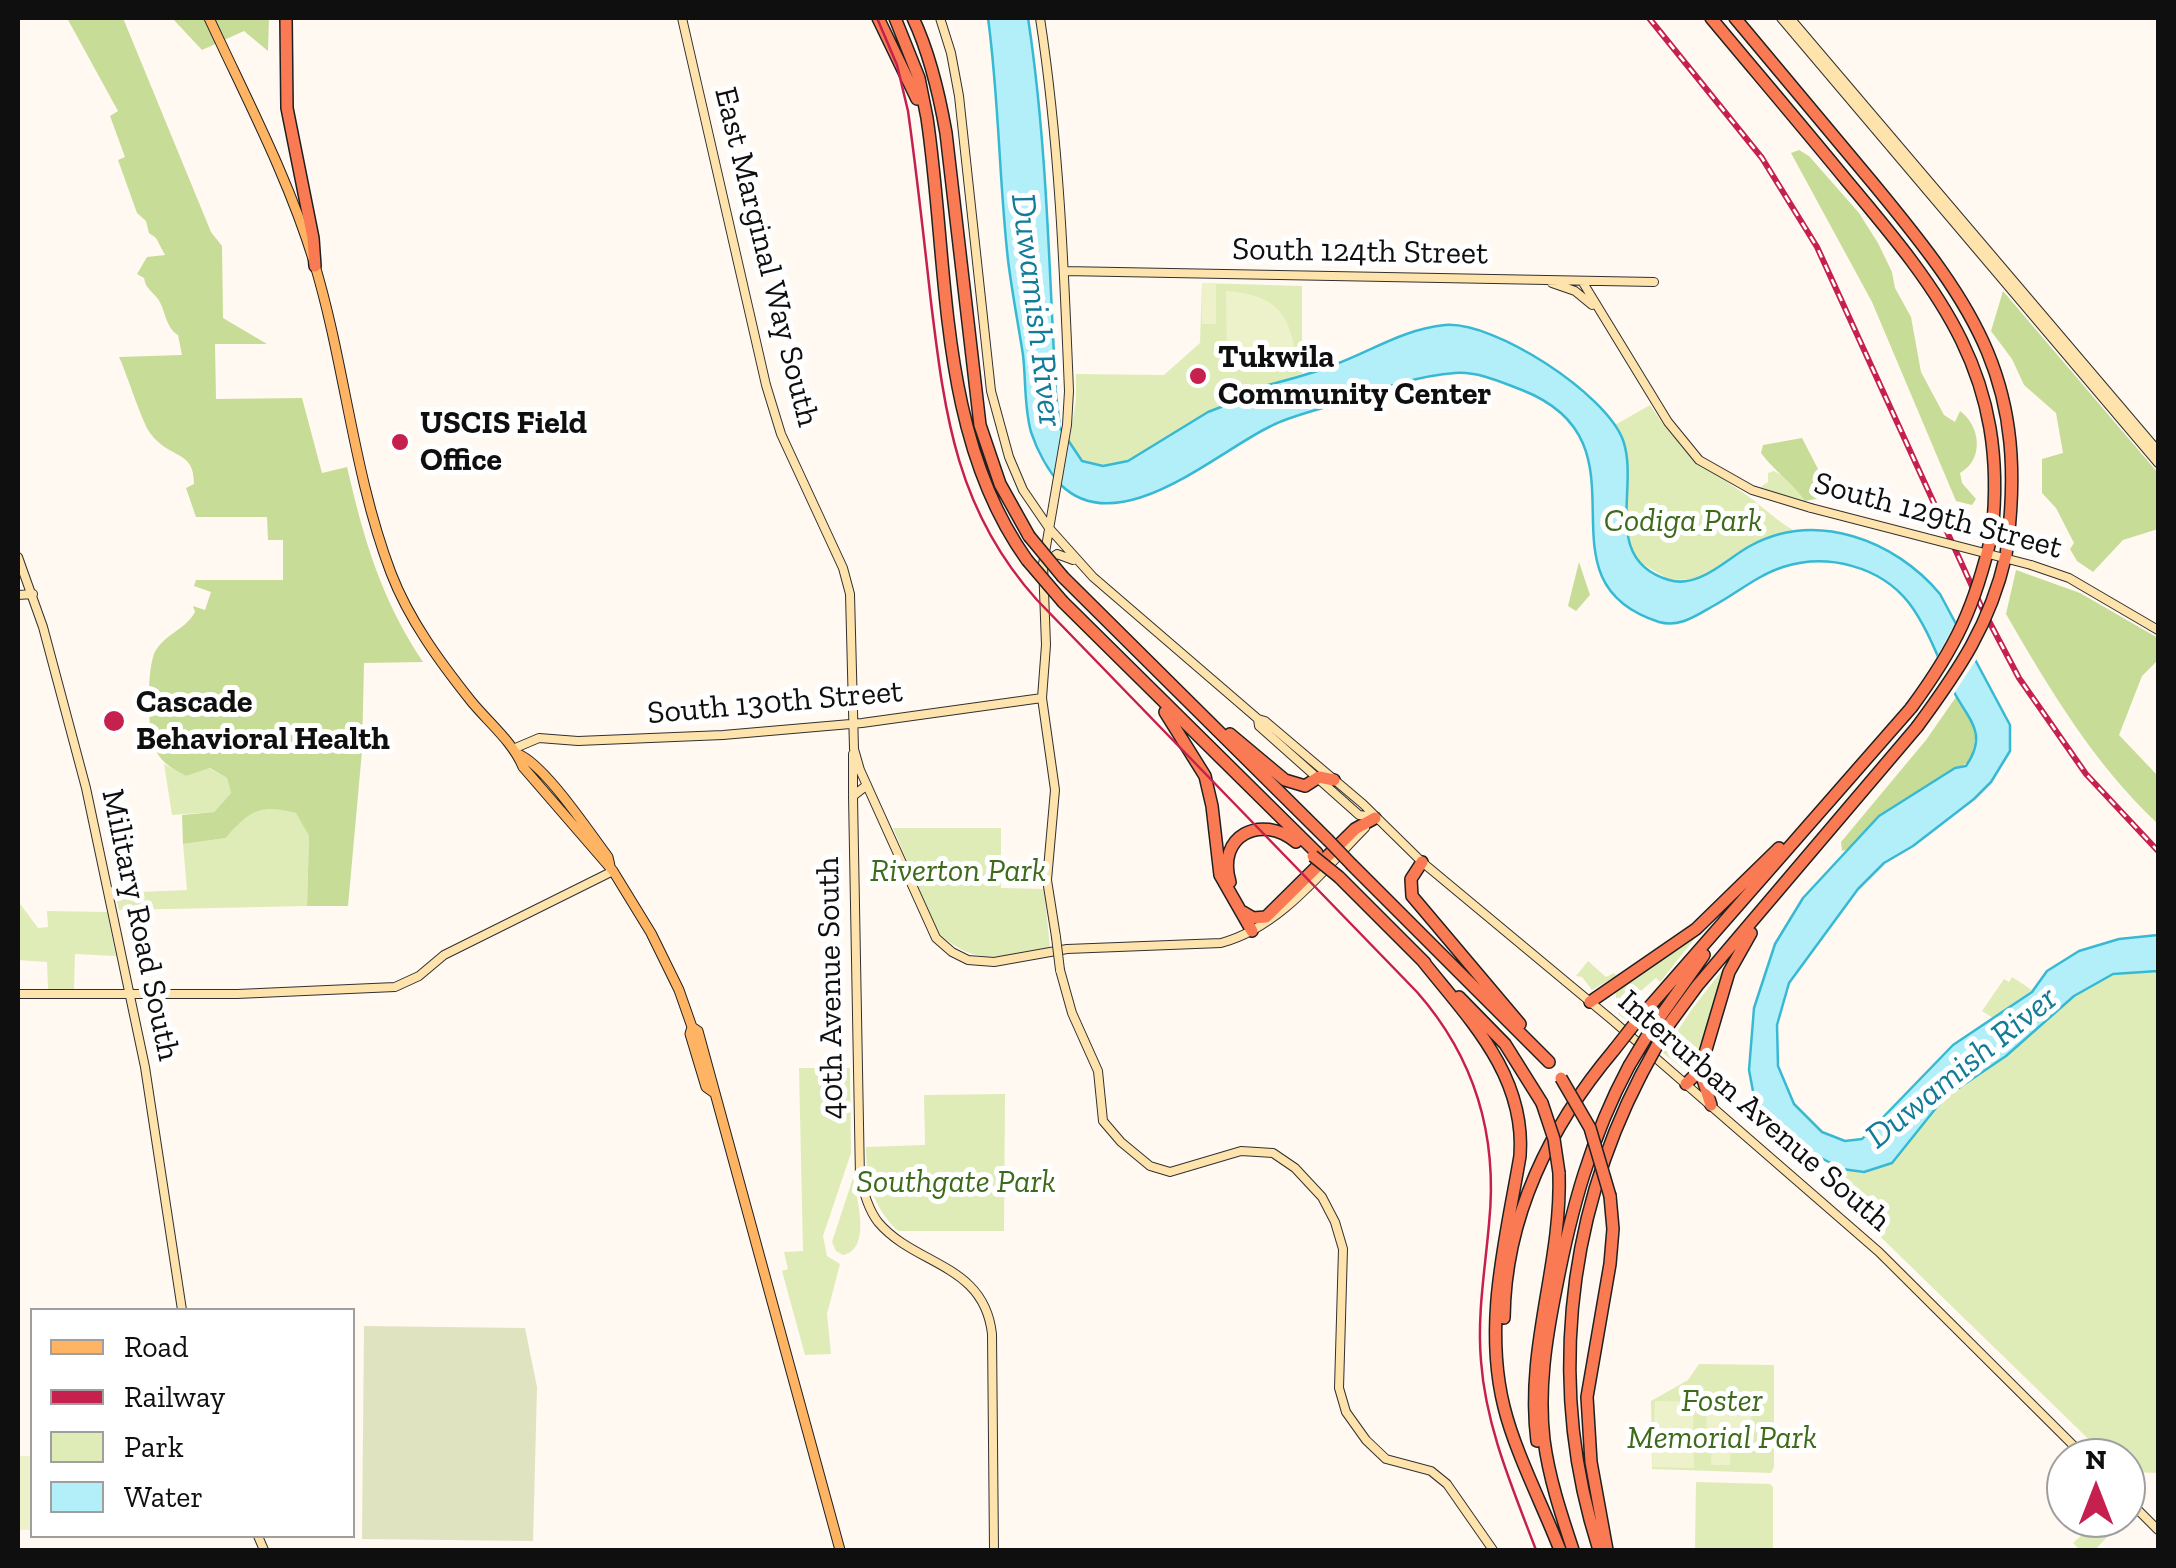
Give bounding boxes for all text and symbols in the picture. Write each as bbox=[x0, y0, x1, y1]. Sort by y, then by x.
street label: East Marginal Way South bbox=[705, 83, 827, 431]
water label: Duwamish River bbox=[1001, 191, 1071, 429]
street label: South 124th Street bbox=[1232, 231, 1488, 273]
place label: Tukwila Community Center bbox=[1218, 339, 1491, 414]
marker: Tukwila Community Center bbox=[1187, 365, 1209, 387]
place label: USCIS Field Office bbox=[420, 405, 587, 480]
marker: USCIS Field Office bbox=[389, 431, 411, 453]
street label: South 129th Street bbox=[1810, 464, 2066, 568]
park label: Codiga Park bbox=[1604, 503, 1762, 541]
street label: South 130th Street bbox=[646, 673, 904, 733]
place label: Cascade Behavioral Health bbox=[136, 684, 390, 759]
marker: Cascade Behavioral Health bbox=[101, 708, 127, 734]
street label: Military Road South bbox=[92, 786, 188, 1064]
park label: Riverton Park bbox=[870, 853, 1046, 891]
street label: 40th Avenue South bbox=[810, 856, 852, 1120]
water label: Duwamish River bbox=[1858, 978, 2066, 1158]
street label: Interurban Avenue South bbox=[1610, 982, 1898, 1240]
park label: Southgate Park bbox=[856, 1164, 1056, 1202]
legend bbox=[30, 1308, 355, 1538]
text: Road bbox=[124, 1329, 189, 1365]
text: Railway bbox=[124, 1379, 225, 1415]
park label: Foster Memorial Park bbox=[1627, 1383, 1817, 1458]
text: Park bbox=[124, 1429, 184, 1465]
north arrow bbox=[2046, 1438, 2146, 1538]
text: N bbox=[2085, 1443, 2107, 1476]
text: Water bbox=[124, 1479, 203, 1515]

